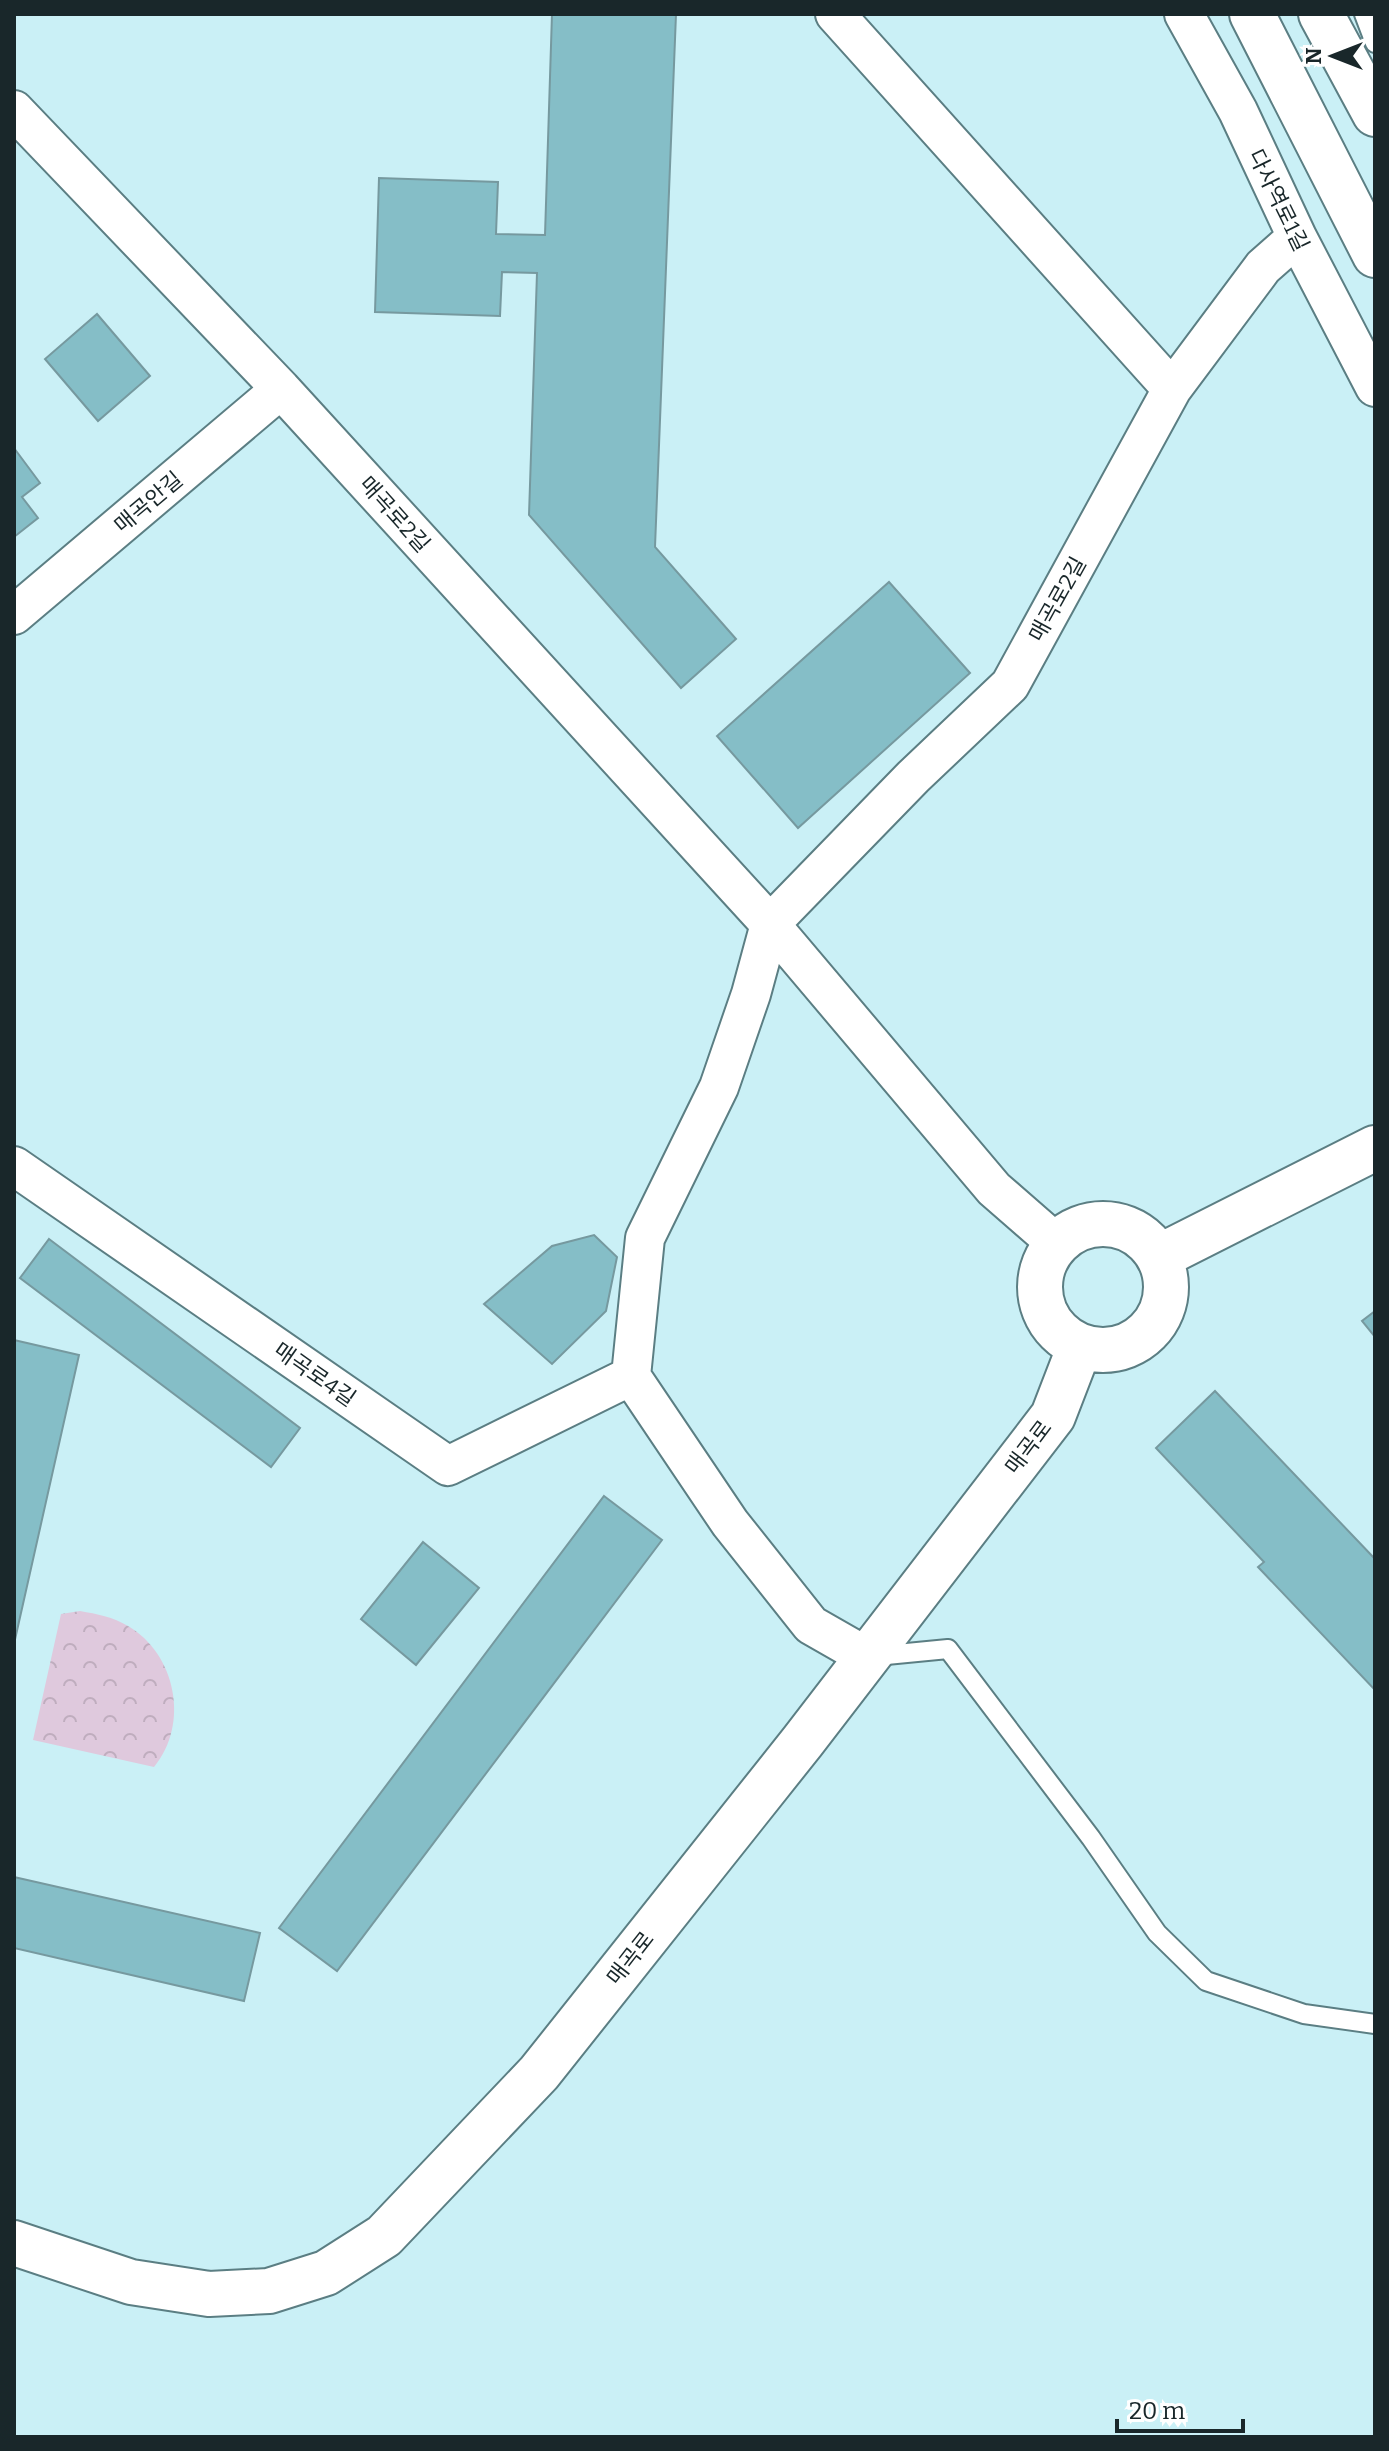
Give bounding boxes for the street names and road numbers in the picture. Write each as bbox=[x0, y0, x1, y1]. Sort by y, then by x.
street label: 다사역로1길 bbox=[1242, 145, 1315, 256]
street label: 매곡안길 bbox=[109, 466, 188, 539]
street label: 매곡로2길 bbox=[354, 471, 436, 558]
street label: 매곡로2길 bbox=[1023, 552, 1092, 646]
street label: 매곡로4길 bbox=[269, 1336, 361, 1412]
street label: 매곡로 bbox=[999, 1415, 1057, 1480]
street label: 매곡로 bbox=[601, 1926, 660, 1991]

